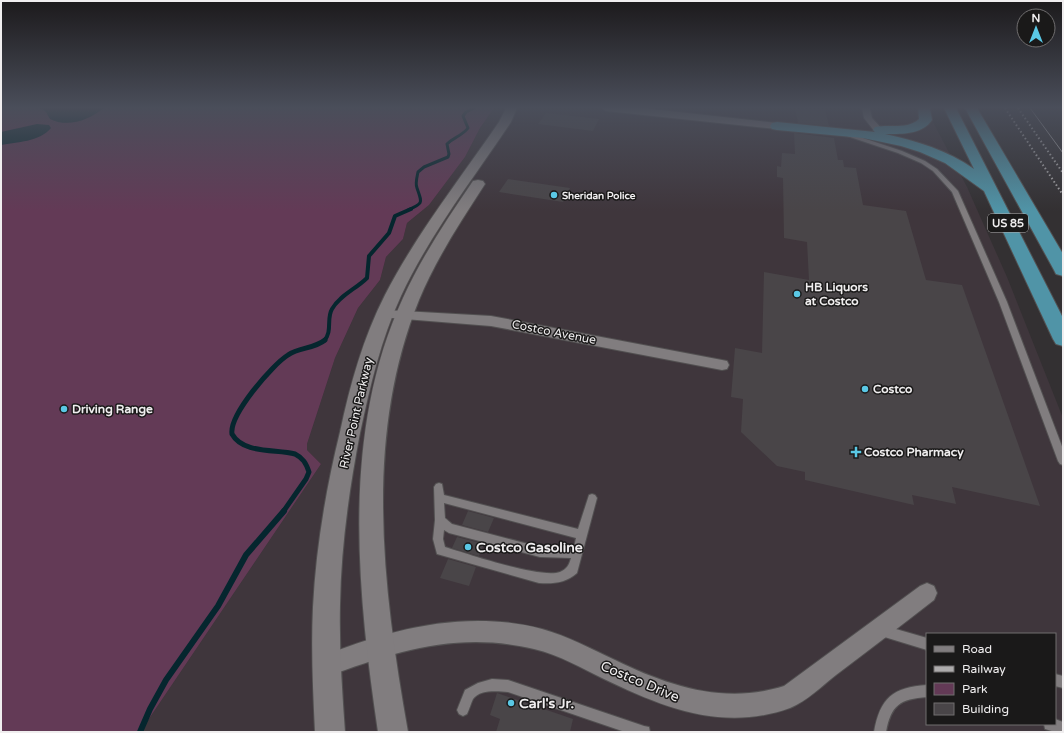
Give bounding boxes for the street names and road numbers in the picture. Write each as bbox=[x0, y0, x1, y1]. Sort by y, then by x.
road number: US 85 bbox=[988, 214, 1028, 232]
street label: Costco Avenue bbox=[511, 317, 597, 347]
street label: River Point Parkway bbox=[336, 356, 376, 470]
street label: Costco Drive bbox=[598, 657, 682, 706]

